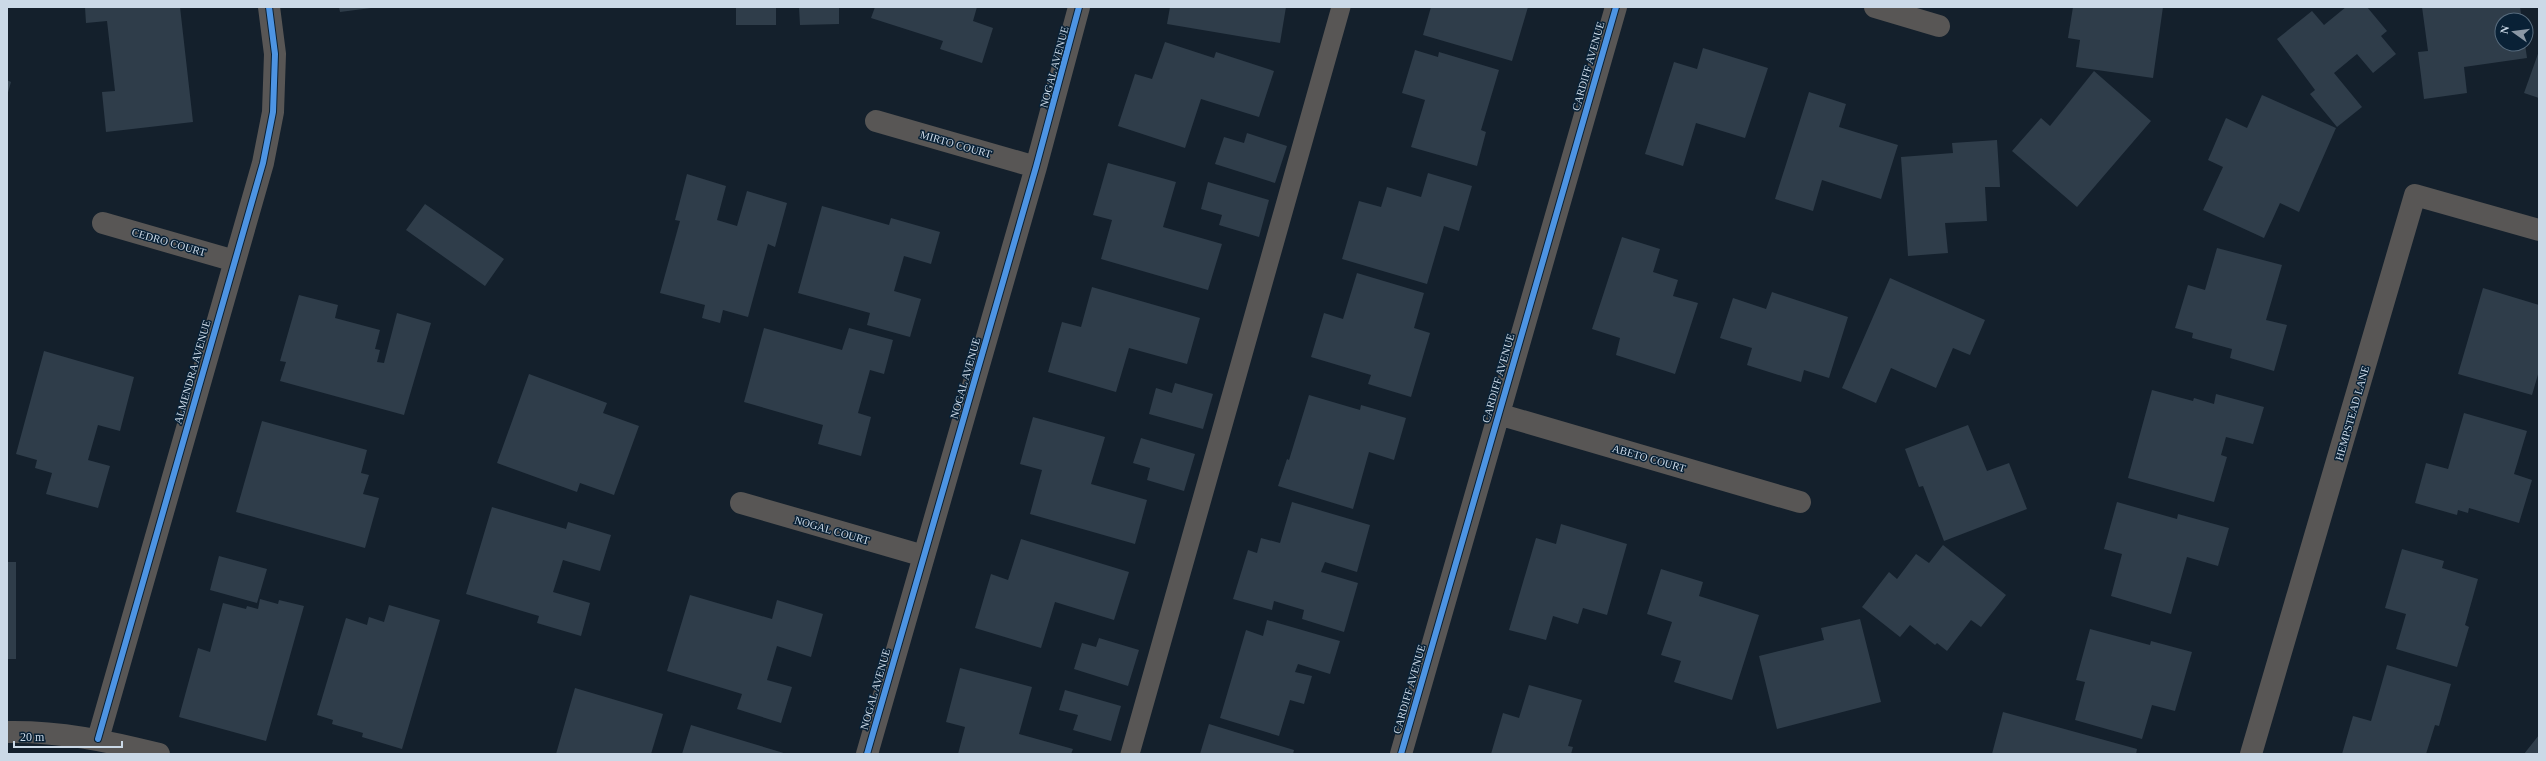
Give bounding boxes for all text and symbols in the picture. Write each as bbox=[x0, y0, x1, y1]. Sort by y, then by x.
north arrow bbox=[2494, 12, 2534, 52]
street label: CARDIFF AVENUE bbox=[1569, 20, 1607, 112]
text: N bbox=[2498, 24, 2511, 35]
street label: NOGAL AVENUE bbox=[1037, 25, 1071, 109]
street label: MIRTO COURT bbox=[919, 128, 993, 160]
street label: CEDRO COURT bbox=[131, 226, 208, 258]
street label: ALMENDRA AVENUE bbox=[171, 318, 213, 425]
street label: CARDIFF AVENUE bbox=[1479, 332, 1517, 424]
street label: NOGAL AVENUE bbox=[948, 336, 982, 420]
street label: HEMPSTEAD LANE bbox=[2333, 364, 2371, 462]
street label: ABETO COURT bbox=[1611, 442, 1687, 474]
street label: NOGAL COURT bbox=[793, 514, 871, 547]
street label: CARDIFF AVENUE bbox=[1390, 643, 1428, 735]
street label: NOGAL AVENUE bbox=[858, 647, 892, 731]
scale bar bbox=[14, 723, 122, 749]
text: 20 m bbox=[20, 730, 45, 744]

